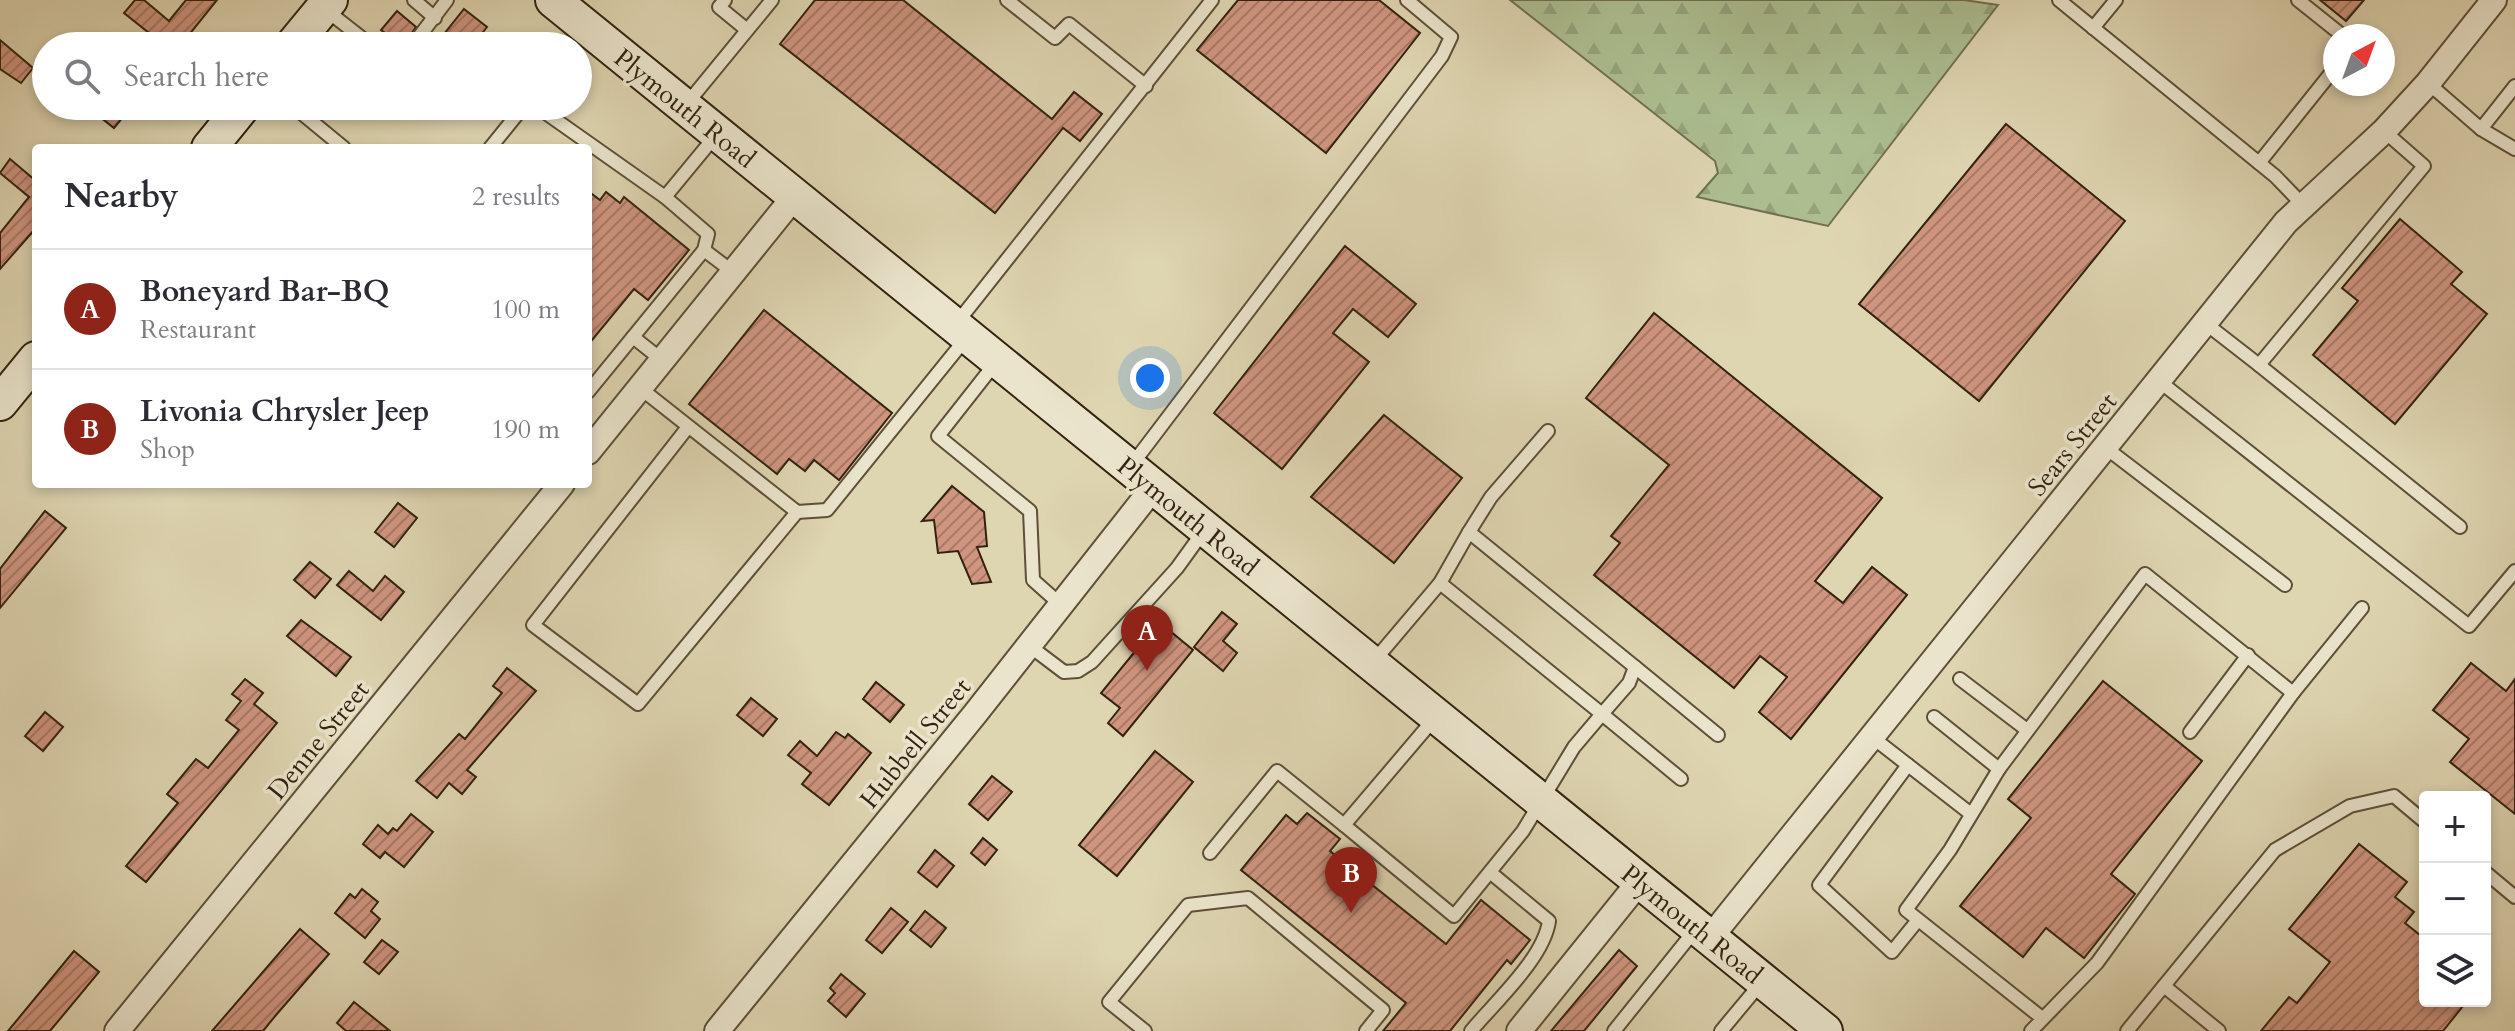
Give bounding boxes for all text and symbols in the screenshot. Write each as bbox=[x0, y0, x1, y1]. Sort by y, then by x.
north arrow bbox=[2323, 24, 2395, 96]
search box bbox=[32, 32, 592, 120]
street label: Plymouth Road bbox=[607, 40, 763, 176]
icon: search bbox=[60, 54, 104, 98]
text: Search here bbox=[124, 56, 269, 97]
text: Nearby bbox=[64, 173, 179, 219]
text: 2 results bbox=[472, 179, 560, 214]
text: Boneyard Bar-BQ bbox=[140, 271, 389, 312]
text: A bbox=[80, 292, 100, 327]
text: 100 m bbox=[491, 292, 560, 327]
text: Restaurant bbox=[140, 312, 256, 347]
your location bbox=[1130, 358, 1170, 398]
street label: Sears Street bbox=[2020, 385, 2125, 503]
text: Livonia Chrysler Jeep bbox=[140, 391, 430, 432]
text: B bbox=[81, 412, 99, 447]
text: 190 m bbox=[491, 412, 560, 447]
text: Shop bbox=[140, 432, 195, 467]
street label: Plymouth Road bbox=[1110, 448, 1266, 584]
pin: A bbox=[1121, 605, 1173, 671]
street label: Hubbell Street bbox=[852, 671, 979, 816]
street label: Denne Street bbox=[260, 673, 377, 807]
map controls bbox=[2419, 791, 2491, 1007]
button: + bbox=[2419, 791, 2491, 863]
pin: B bbox=[1325, 847, 1377, 913]
street label: Plymouth Road bbox=[1614, 856, 1770, 992]
button: − bbox=[2419, 863, 2491, 935]
button: layers bbox=[2419, 935, 2491, 1007]

